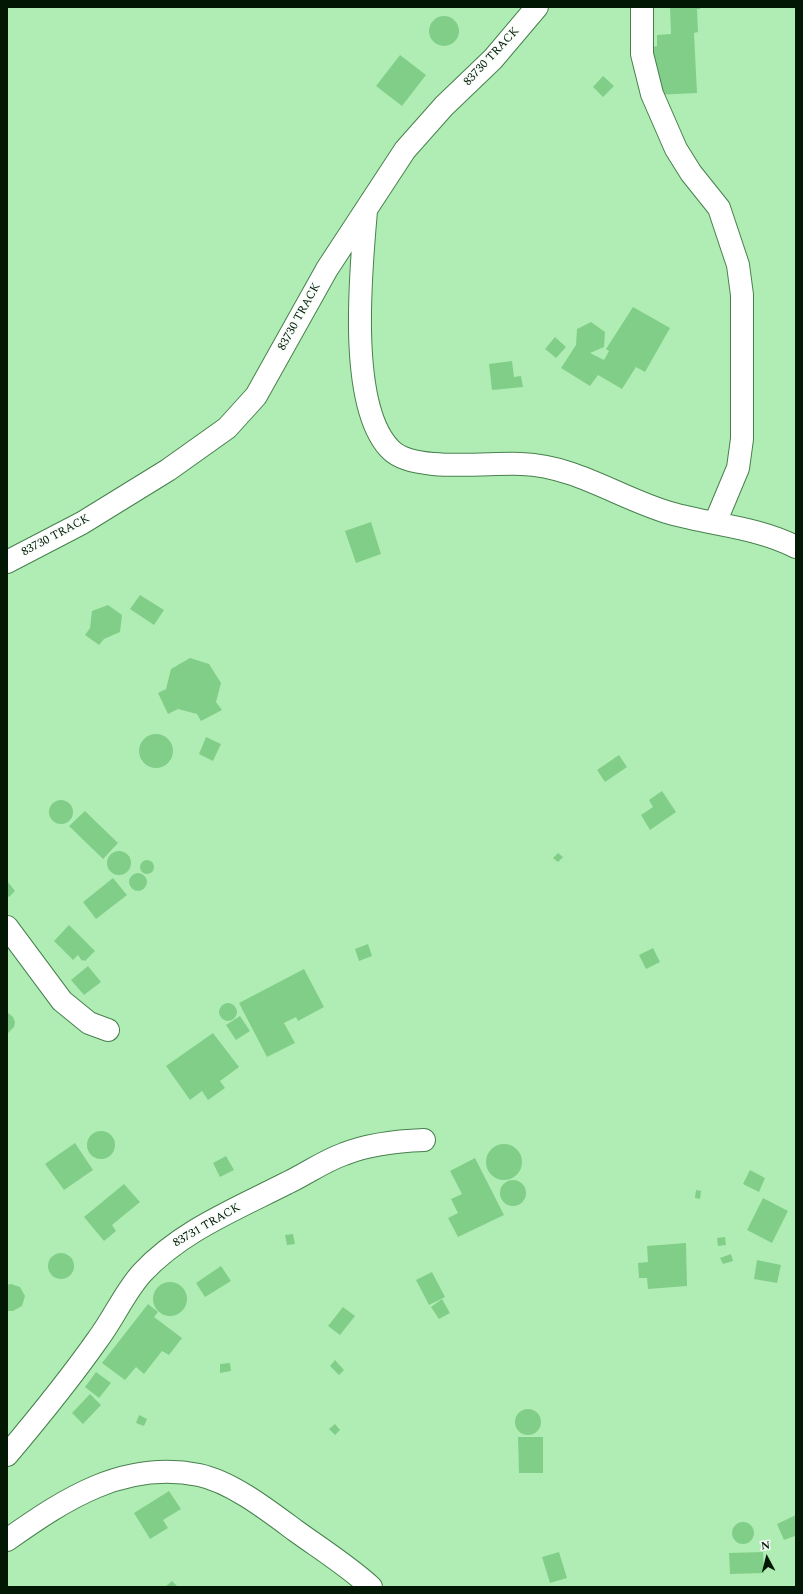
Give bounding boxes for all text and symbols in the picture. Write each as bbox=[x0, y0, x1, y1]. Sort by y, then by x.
street label: 83730 TRACK bbox=[461, 25, 523, 89]
street label: 83730 TRACK bbox=[276, 281, 324, 353]
street label: 83730 TRACK bbox=[20, 512, 92, 560]
street label: 83731 TRACK bbox=[171, 1201, 243, 1251]
text: N bbox=[760, 1537, 771, 1555]
north arrow bbox=[747, 1538, 787, 1578]

